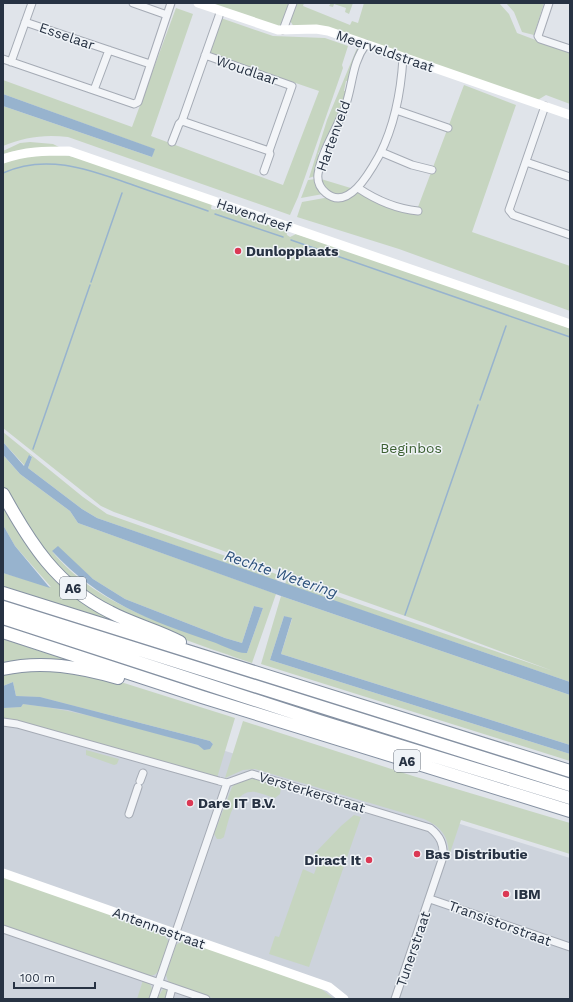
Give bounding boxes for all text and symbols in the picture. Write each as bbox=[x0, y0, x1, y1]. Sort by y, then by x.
street label: Esselaar bbox=[37, 19, 97, 53]
street label: Meerveldstraat bbox=[334, 27, 436, 75]
street label: Woudlaar bbox=[214, 52, 280, 88]
street label: Hartenveld bbox=[313, 98, 353, 174]
street label: Havendreef bbox=[215, 195, 294, 235]
place label: Dunlopplaats bbox=[246, 243, 339, 259]
marker: Dunlopplaats bbox=[233, 246, 243, 256]
park label: Beginbos bbox=[380, 440, 442, 456]
water label: Rechte Wetering bbox=[222, 546, 340, 602]
road number: A6 bbox=[60, 577, 86, 599]
road number: A6 bbox=[394, 750, 420, 772]
street label: Versterkerstraat bbox=[257, 768, 367, 816]
place label: Dare IT B.V. bbox=[198, 795, 276, 811]
marker: Dare IT B.V. bbox=[185, 798, 195, 808]
place label: Bas Distributie bbox=[425, 846, 528, 862]
marker: Bas Distributie bbox=[412, 849, 422, 859]
place label: Diract It bbox=[304, 852, 361, 868]
marker: Diract It bbox=[364, 855, 374, 865]
place label: IBM bbox=[514, 886, 541, 902]
marker: IBM bbox=[501, 889, 511, 899]
street label: Transistorstraat bbox=[447, 897, 554, 949]
street label: Antennestraat bbox=[111, 904, 208, 952]
street label: Tunerstraat bbox=[393, 909, 433, 989]
scale bar bbox=[14, 964, 95, 990]
text: 100 m bbox=[20, 971, 55, 985]

